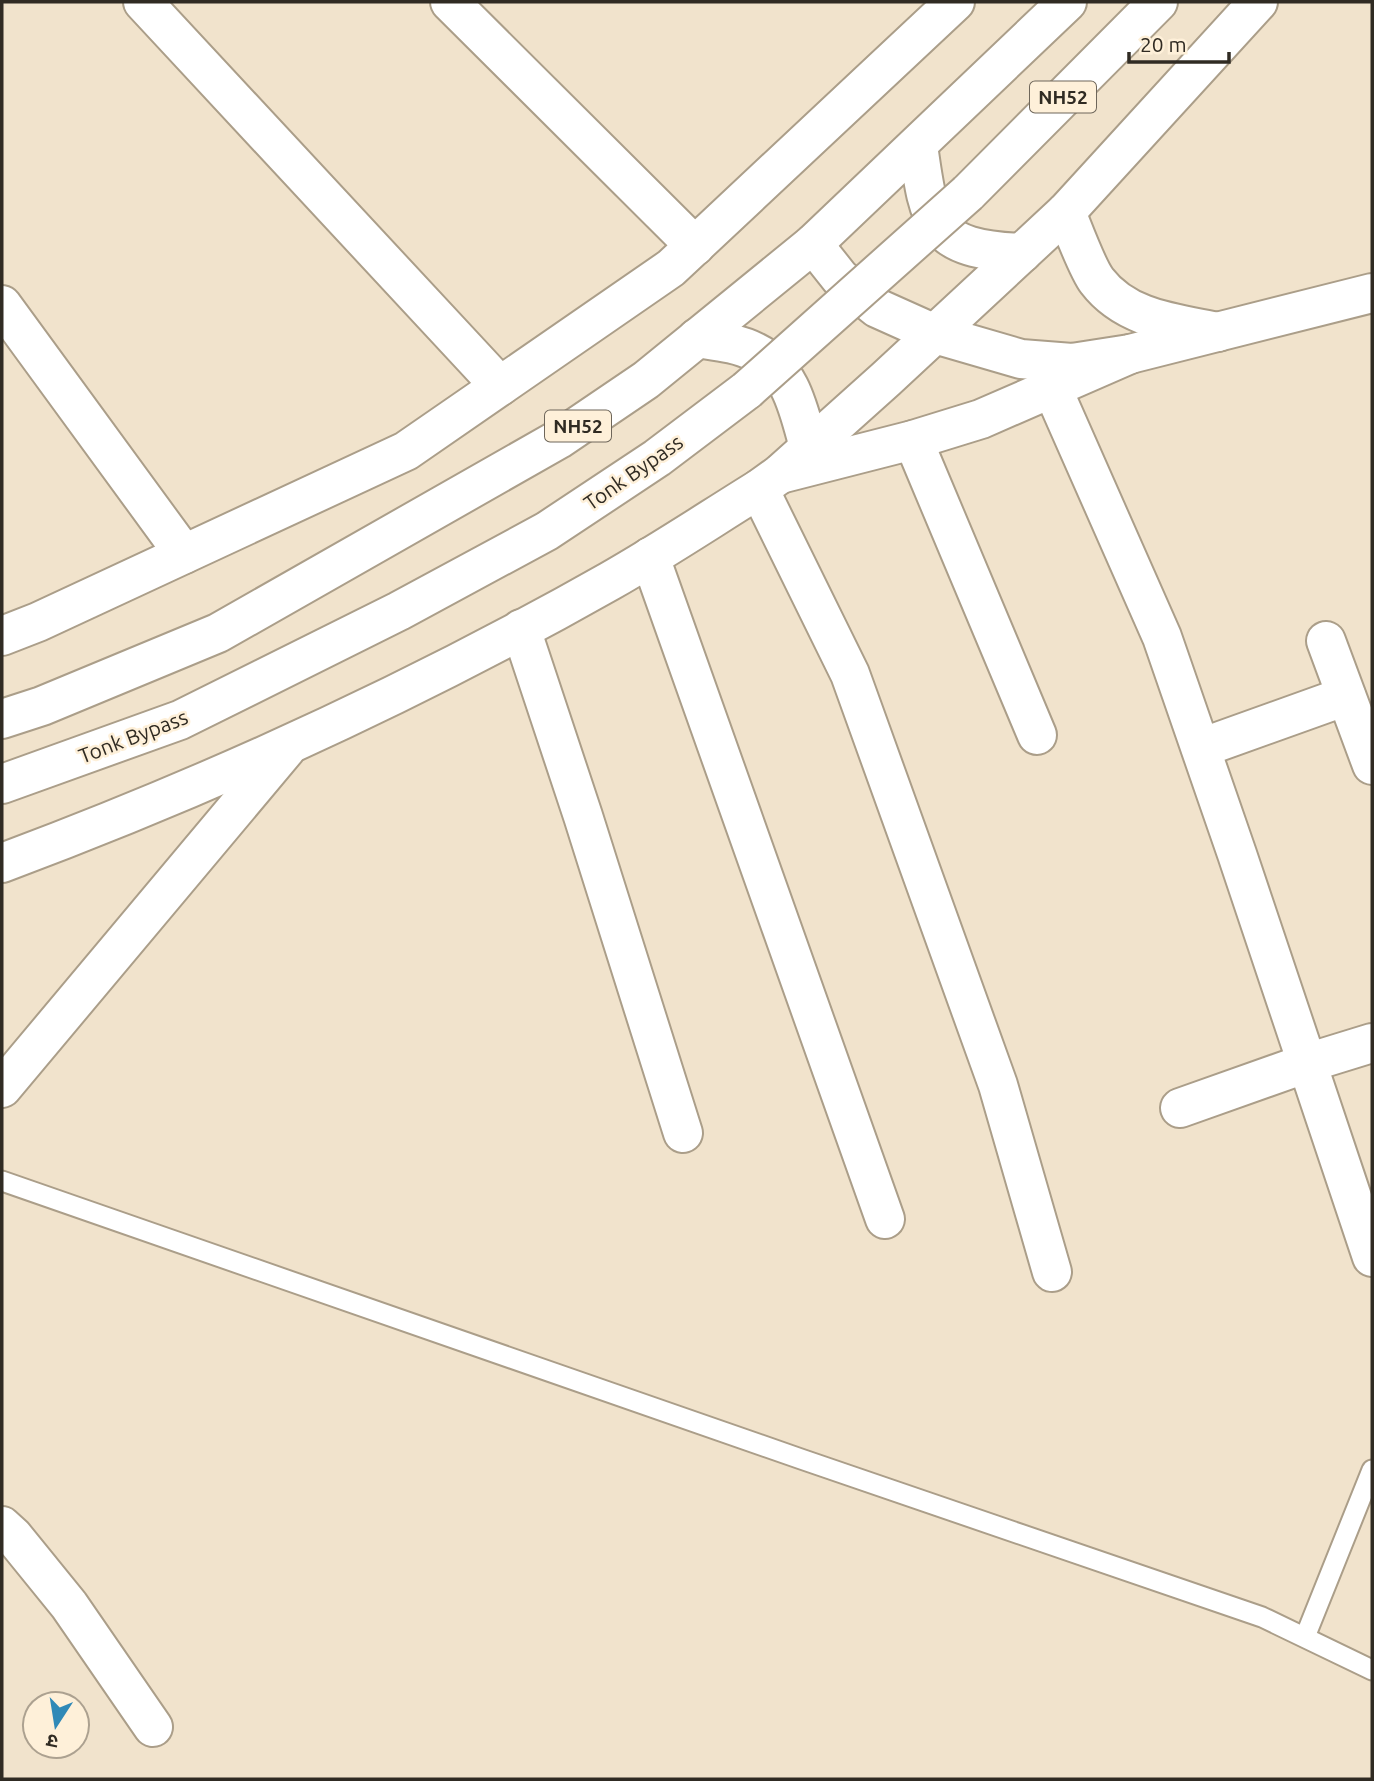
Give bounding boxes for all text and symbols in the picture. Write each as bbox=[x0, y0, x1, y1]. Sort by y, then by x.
scale bar bbox=[1129, 21, 1229, 65]
text: 20 m bbox=[1140, 32, 1187, 56]
road number: NH52 bbox=[1030, 82, 1096, 113]
road number: NH52 bbox=[545, 410, 611, 442]
street label: Tonk Bypass bbox=[579, 429, 687, 515]
street label: Tonk Bypass bbox=[75, 704, 191, 768]
north arrow bbox=[21, 1690, 91, 1760]
text: उ bbox=[44, 1730, 60, 1754]

